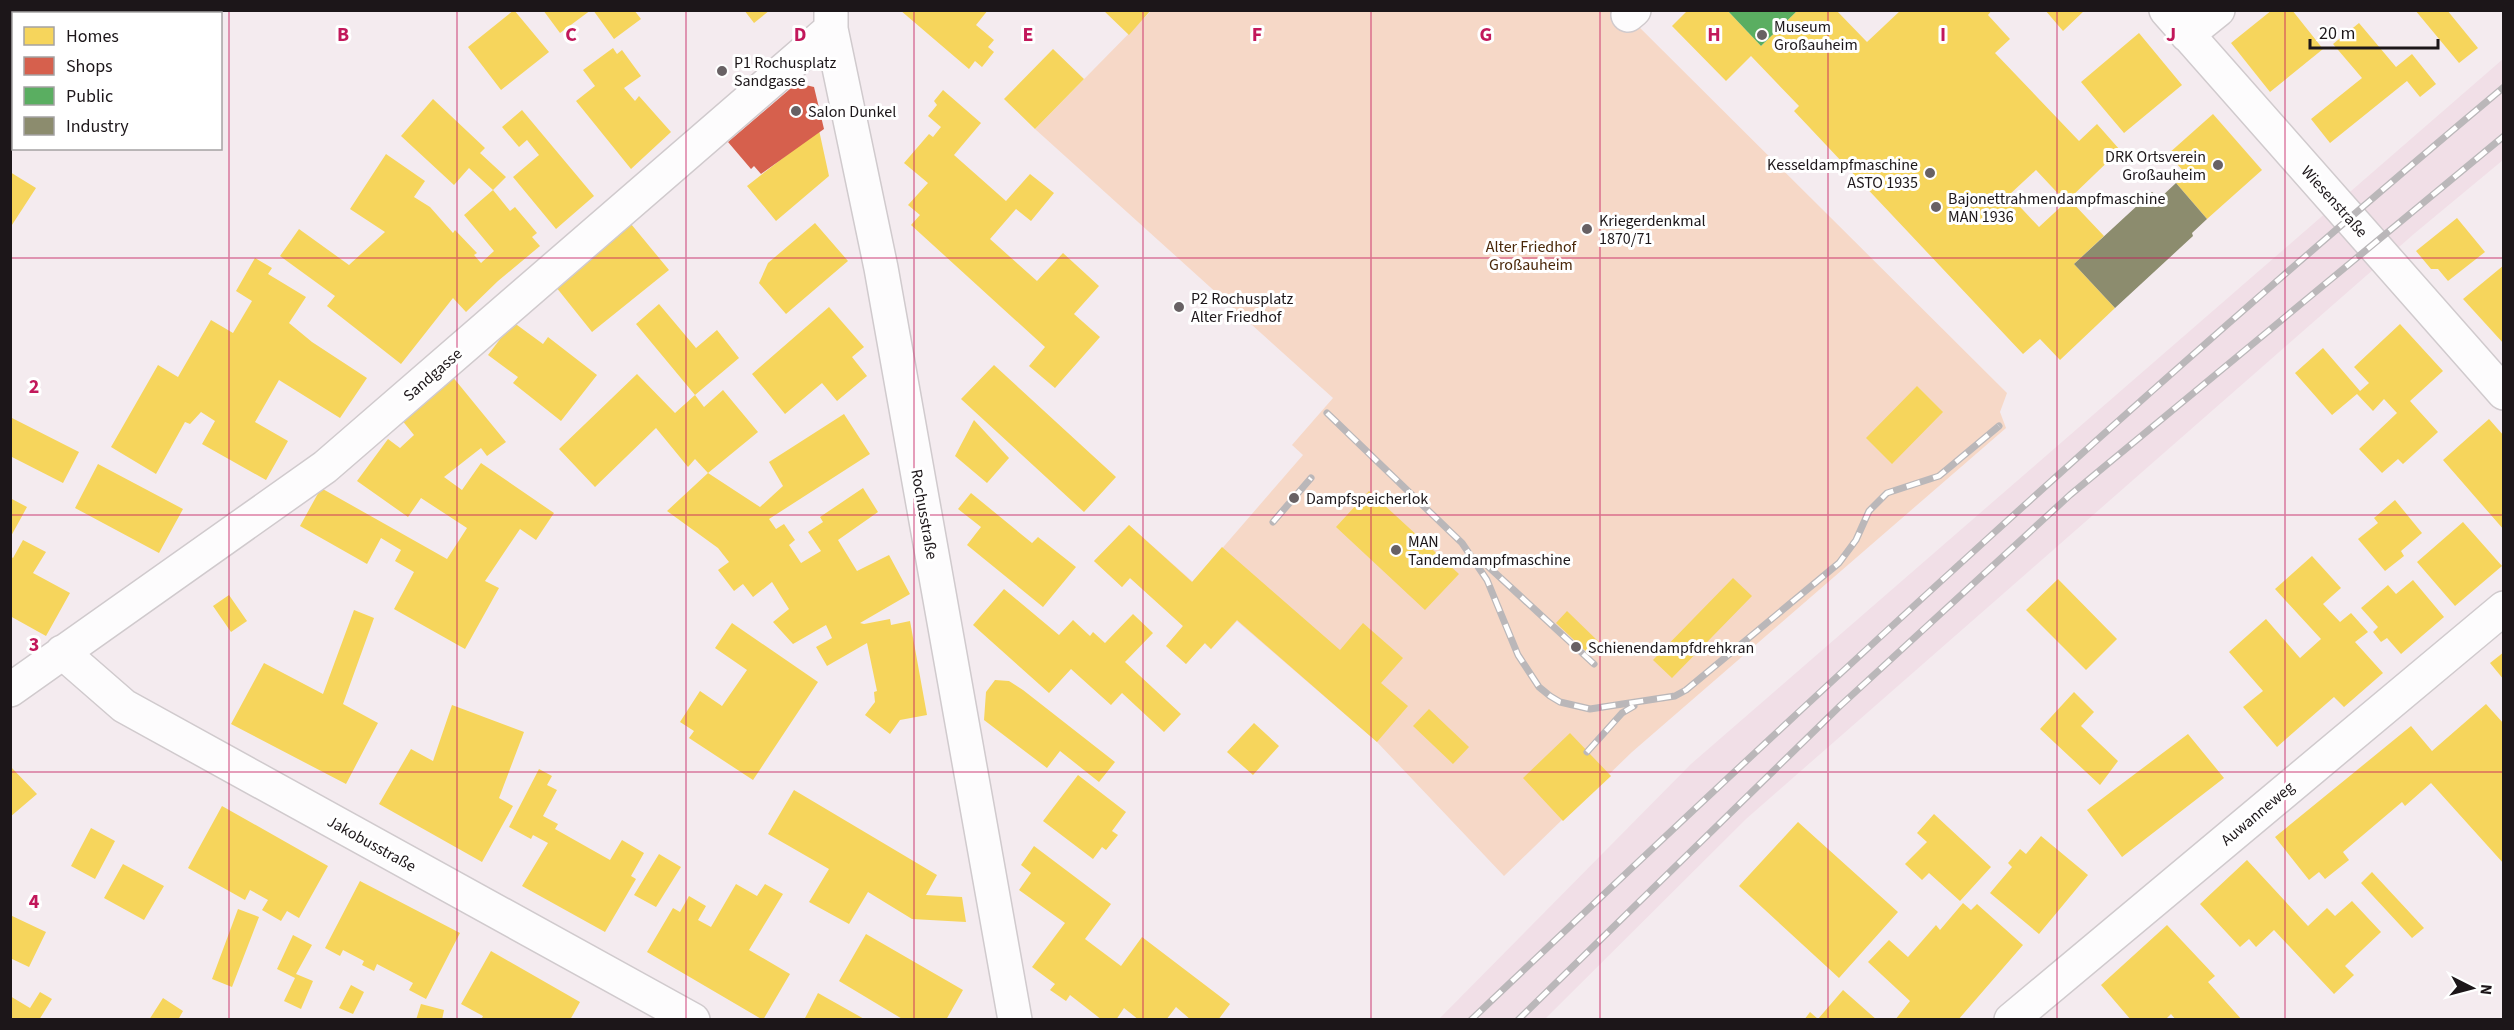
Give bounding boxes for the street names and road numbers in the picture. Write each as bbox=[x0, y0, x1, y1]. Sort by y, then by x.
street label: Wiesenstraße bbox=[2296, 161, 2373, 243]
street label: Sandgasse bbox=[398, 343, 467, 406]
street label: Rochusstraße bbox=[905, 467, 943, 561]
street label: Auwanneweg bbox=[2216, 777, 2299, 851]
street label: Jakobusstraße bbox=[323, 810, 420, 877]

